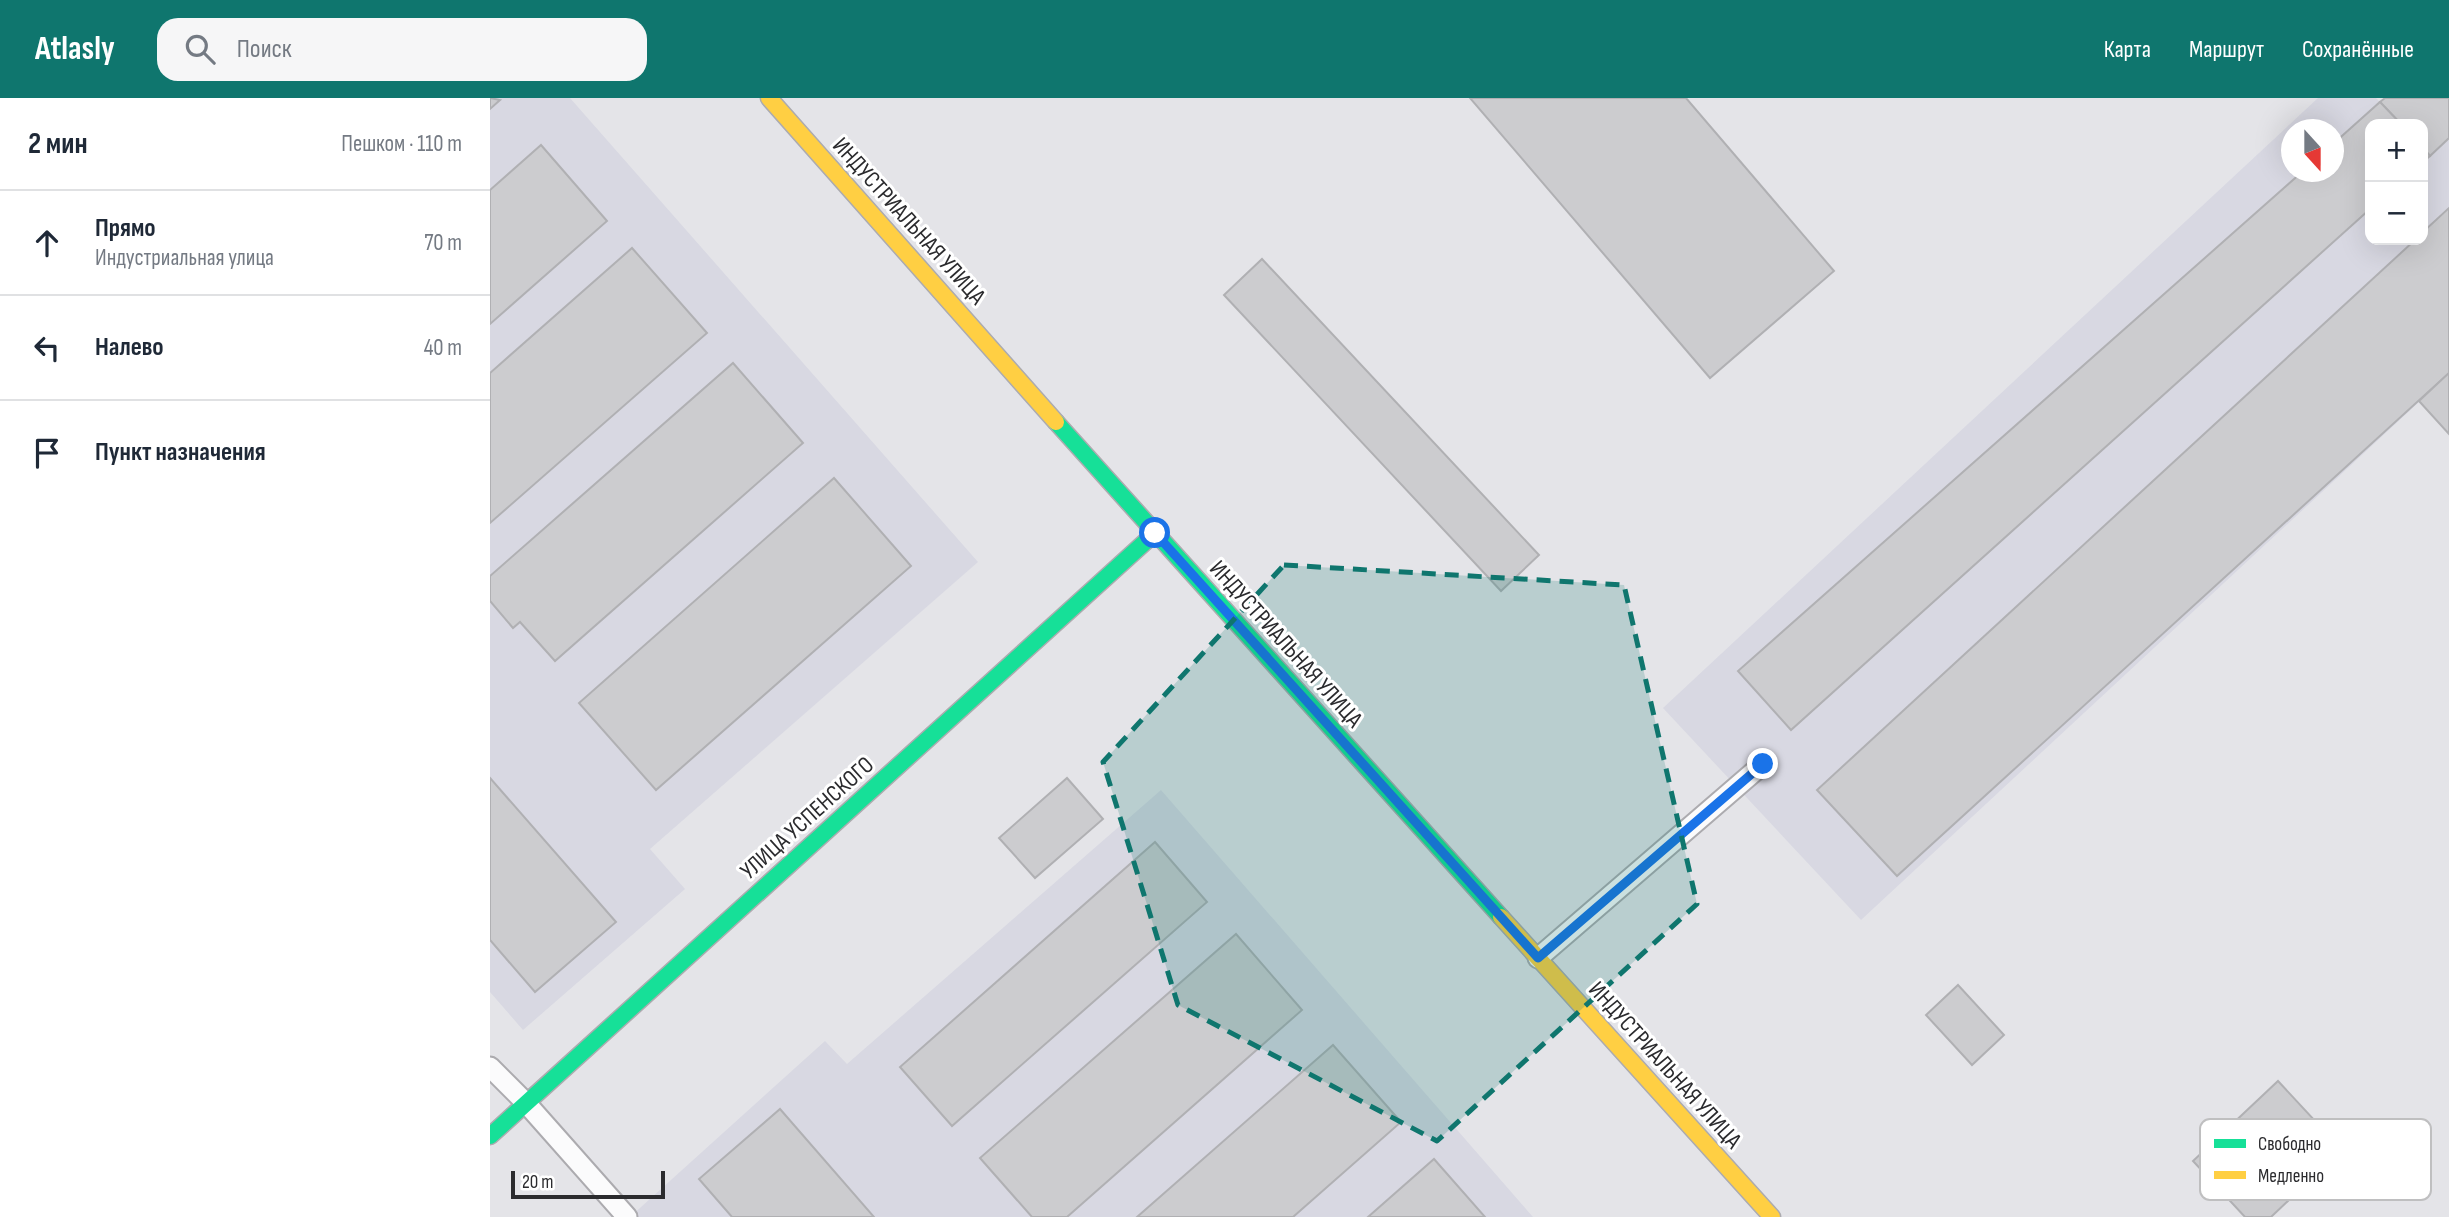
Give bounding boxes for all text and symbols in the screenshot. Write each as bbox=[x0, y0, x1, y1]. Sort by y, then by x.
search box bbox=[157, 18, 647, 81]
text: Atlasly bbox=[35, 29, 115, 69]
icon: search bbox=[181, 30, 219, 68]
text: Поиск bbox=[237, 34, 292, 65]
text: Карта bbox=[2104, 35, 2151, 64]
text: Маршрут bbox=[2189, 35, 2264, 64]
text: Сохранённые bbox=[2302, 35, 2414, 64]
north arrow bbox=[2281, 119, 2344, 182]
map controls bbox=[2365, 119, 2428, 245]
button: + bbox=[2365, 119, 2428, 182]
text: 2 мин bbox=[28, 126, 88, 162]
text: Пешком · 110 m bbox=[341, 130, 462, 158]
street label: ИНДУСТРИАЛЬНАЯ УЛИЦА bbox=[826, 132, 992, 311]
button: − bbox=[2365, 182, 2428, 245]
text: Прямо bbox=[95, 213, 156, 244]
icon: ahead bbox=[28, 224, 66, 262]
text: 70 m bbox=[424, 229, 462, 257]
text: Индустриальная улица bbox=[95, 244, 274, 272]
icon: left bbox=[28, 329, 66, 367]
text: Налево bbox=[95, 332, 164, 363]
text: 40 m bbox=[424, 334, 462, 362]
icon: arrive bbox=[28, 434, 66, 472]
text: Пункт назначения bbox=[95, 437, 266, 468]
route start bbox=[1139, 517, 1170, 548]
street label: ИНДУСТРИАЛЬНАЯ УЛИЦА bbox=[1203, 555, 1369, 734]
route end bbox=[1747, 748, 1778, 779]
street label: УЛИЦА УСПЕНСКОГО bbox=[734, 751, 880, 885]
street label: ИНДУСТРИАЛЬНАЯ УЛИЦА bbox=[1582, 976, 1748, 1155]
legend bbox=[2200, 1119, 2431, 1200]
text: Свободно bbox=[2258, 1133, 2321, 1156]
text: Медленно bbox=[2258, 1165, 2324, 1188]
scale bar bbox=[511, 1168, 665, 1200]
text: 20 m bbox=[522, 1171, 554, 1194]

